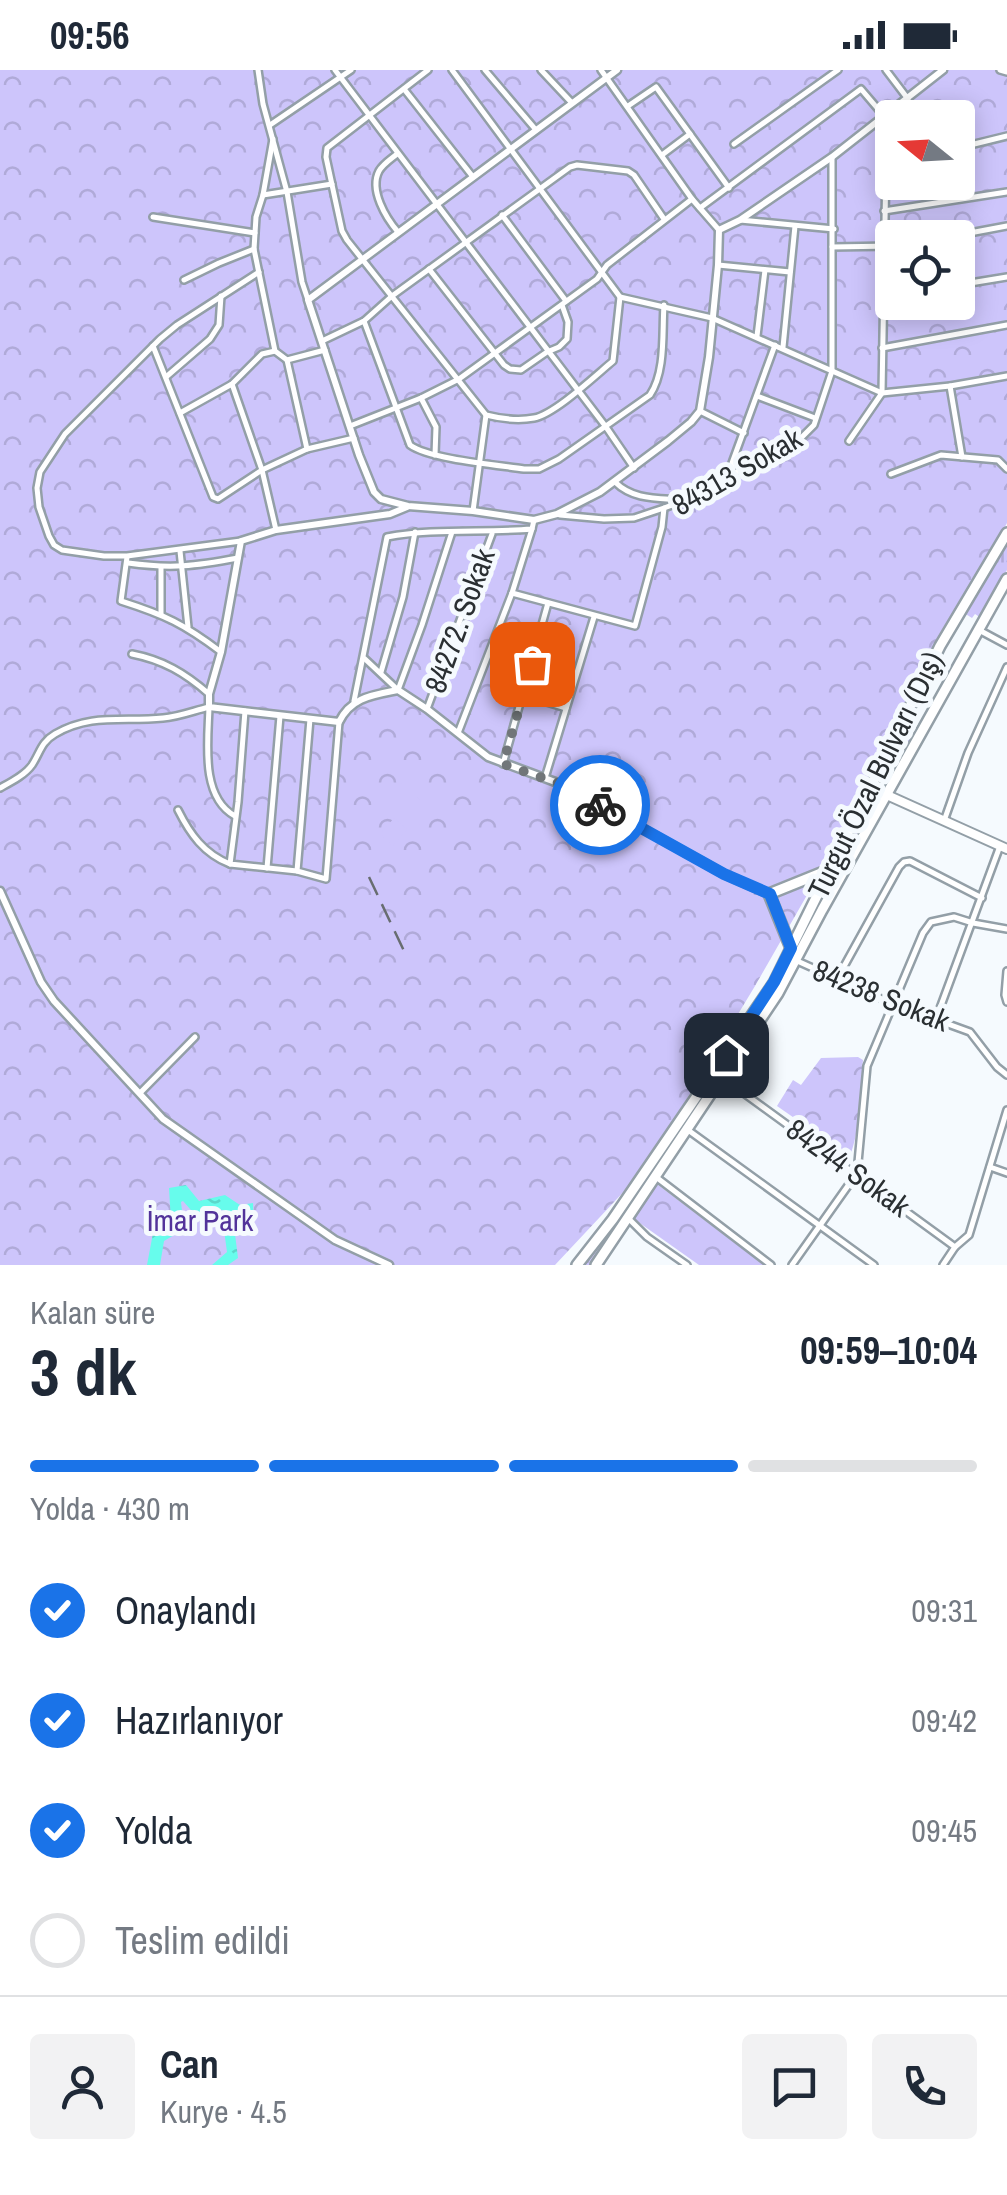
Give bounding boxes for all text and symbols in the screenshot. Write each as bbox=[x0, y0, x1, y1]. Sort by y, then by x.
text: 09:56 bbox=[50, 10, 130, 61]
north arrow bbox=[875, 100, 975, 200]
map controls bbox=[875, 100, 975, 320]
button: locate bbox=[875, 220, 975, 320]
street label: 84313 Sokak bbox=[664, 418, 809, 524]
street label: 84272. Sokak bbox=[415, 542, 504, 698]
pin bbox=[490, 622, 575, 707]
icon: bag bbox=[505, 637, 560, 692]
street label: Turgut Özal Bulvarı (Dış) bbox=[798, 644, 952, 905]
courier bbox=[550, 755, 650, 855]
icon: bike bbox=[573, 778, 628, 833]
street label: 84238 Sokak bbox=[807, 950, 956, 1041]
pin bbox=[684, 1013, 769, 1098]
icon: home bbox=[699, 1028, 754, 1083]
street label: 84244 Sokak bbox=[779, 1109, 919, 1226]
park label: İmar Park bbox=[147, 1200, 254, 1240]
text: Kalan süre bbox=[30, 1291, 155, 1334]
text: 09:59–10:04 bbox=[800, 1325, 977, 1376]
text: 3 dk bbox=[30, 1328, 137, 1415]
text: Yolda · 430 m bbox=[30, 1487, 190, 1530]
icon: check bbox=[30, 1583, 85, 1638]
text: Onaylandı bbox=[115, 1585, 257, 1636]
text: 09:31 bbox=[911, 1589, 977, 1632]
icon: check bbox=[30, 1693, 85, 1748]
text: Hazırlanıyor bbox=[115, 1695, 283, 1746]
text: 09:42 bbox=[911, 1699, 977, 1742]
icon: check bbox=[30, 1803, 85, 1858]
text: Yolda bbox=[115, 1805, 192, 1856]
text: 09:45 bbox=[911, 1809, 977, 1852]
text: Teslim edildi bbox=[115, 1915, 290, 1966]
button: person bbox=[30, 2034, 135, 2139]
button: chat bbox=[742, 2034, 847, 2139]
button: phone bbox=[872, 2034, 977, 2139]
text: Can bbox=[160, 2039, 219, 2090]
text: Kurye · 4.5 bbox=[160, 2090, 287, 2133]

